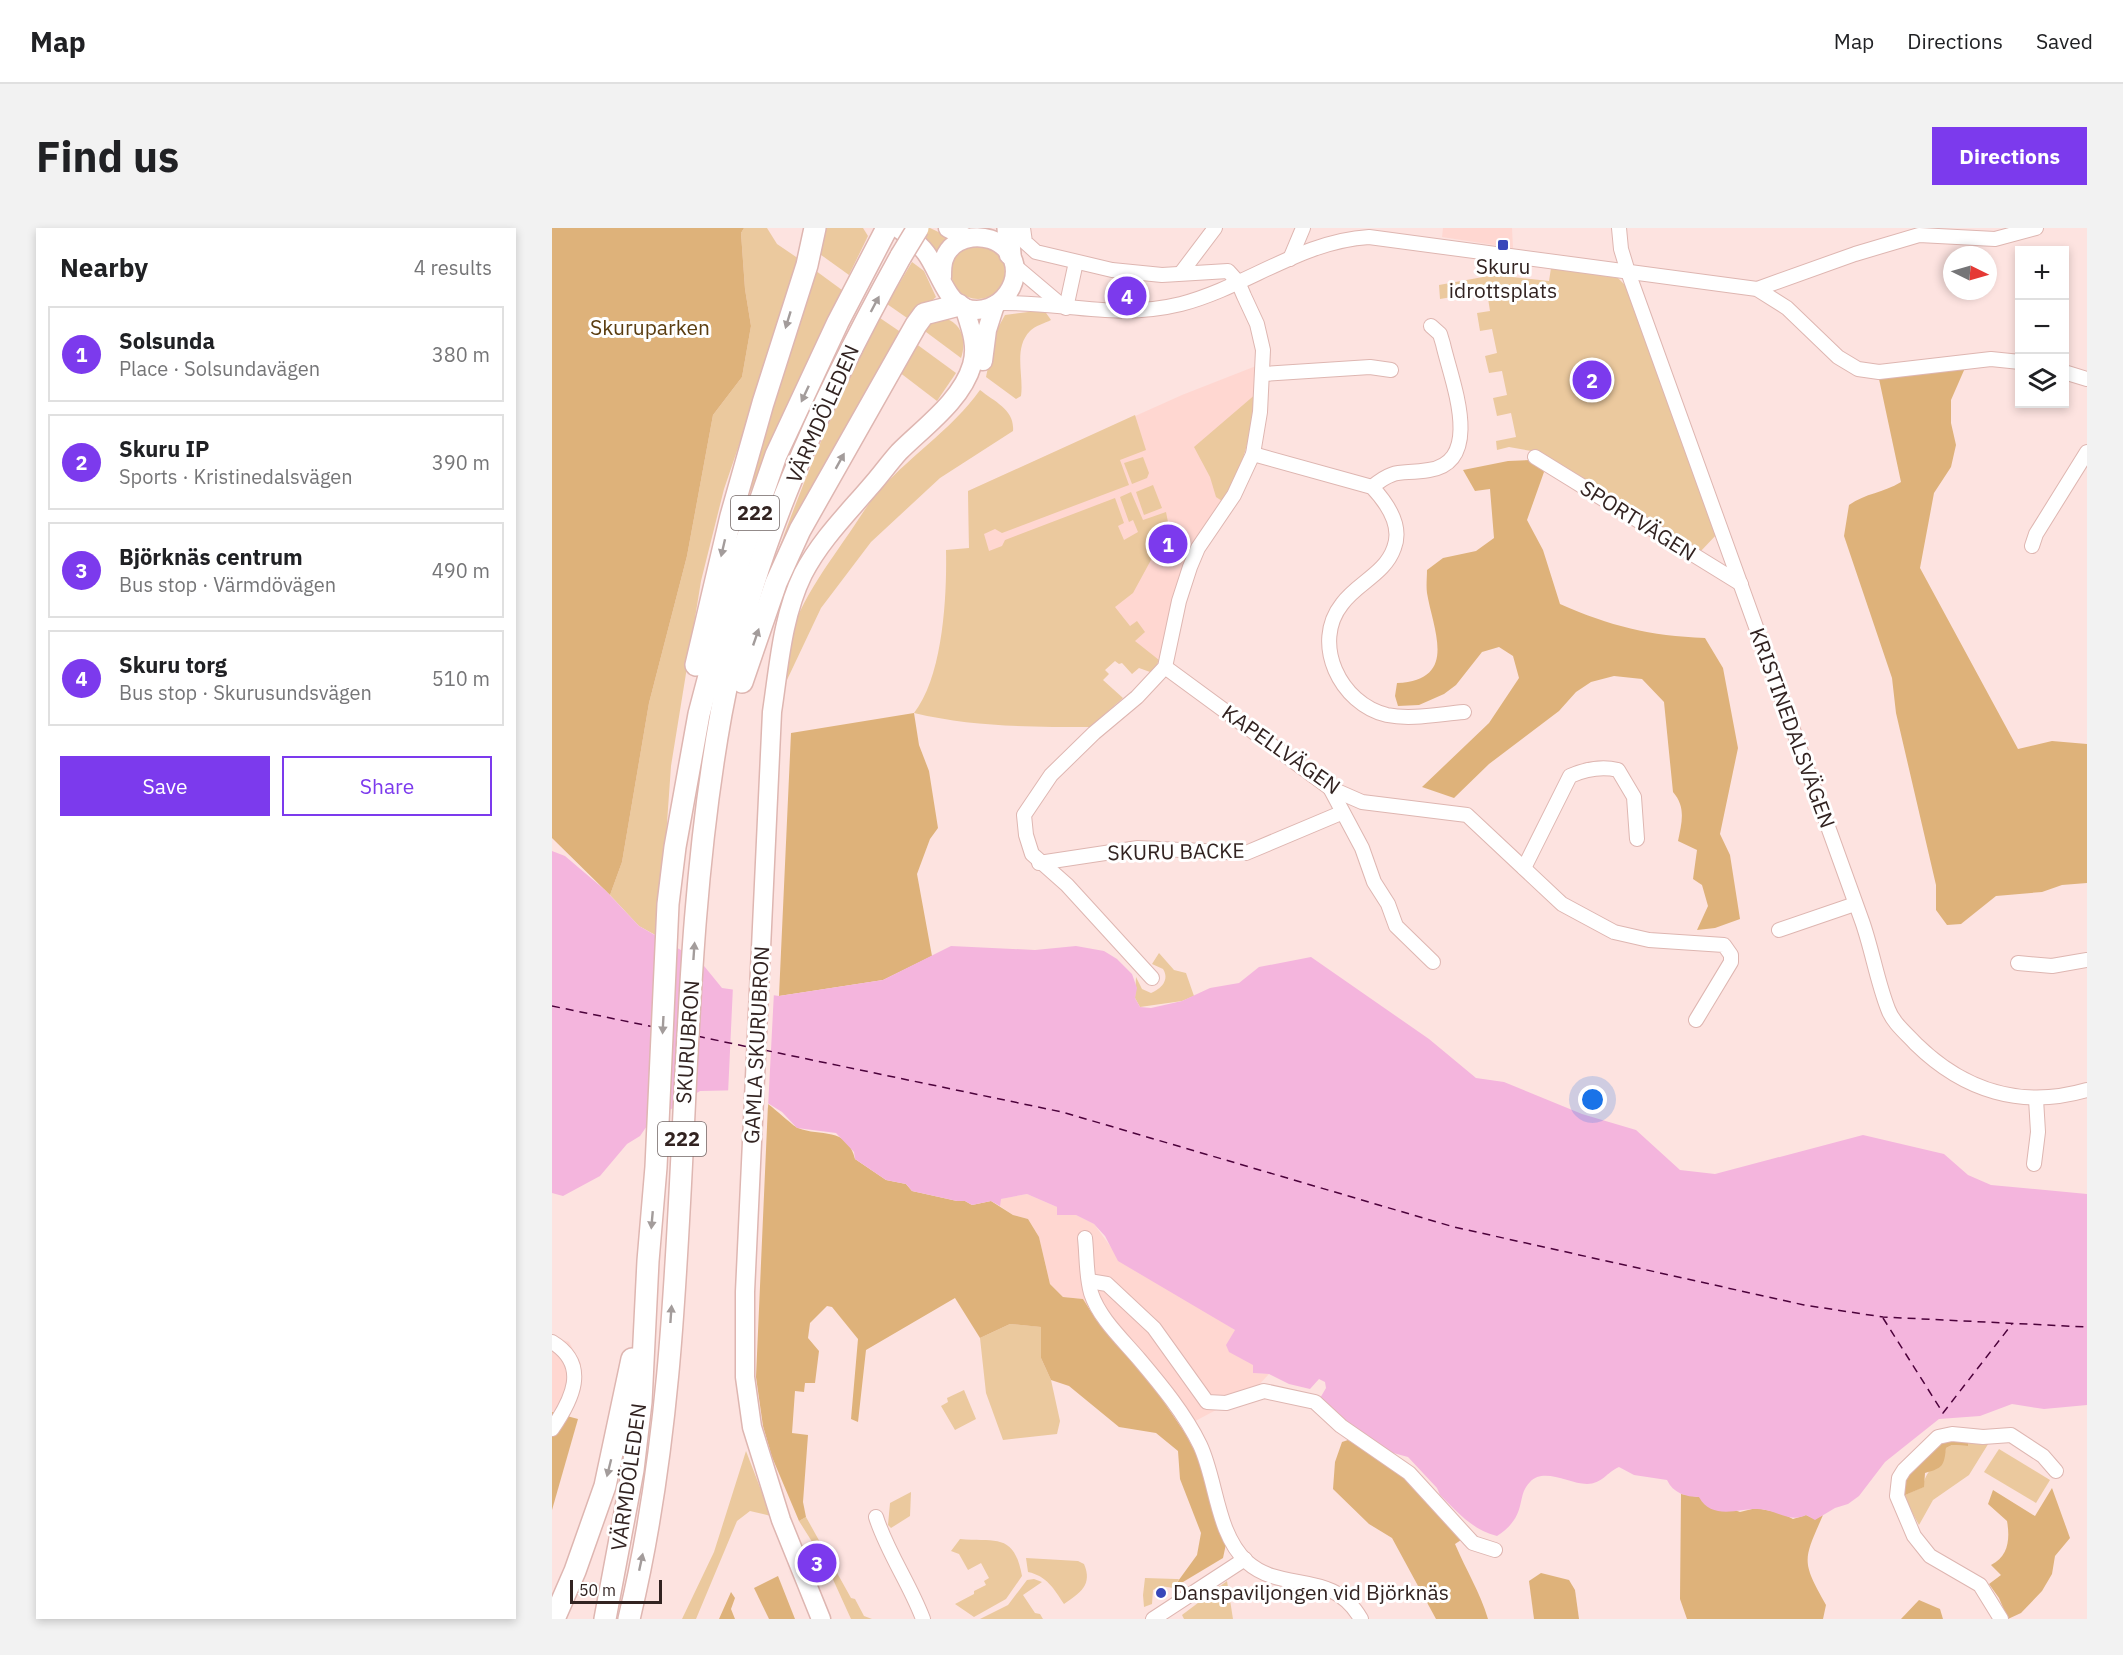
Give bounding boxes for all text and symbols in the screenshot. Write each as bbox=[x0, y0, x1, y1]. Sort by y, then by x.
text: Map bbox=[30, 23, 86, 60]
text: Map bbox=[1834, 27, 1874, 55]
text: Directions bbox=[1907, 27, 2003, 55]
text: Saved bbox=[2036, 27, 2093, 55]
button: Directions bbox=[1932, 127, 2087, 185]
text: Find us bbox=[36, 129, 179, 184]
marker: Skuru idrottsplats bbox=[1496, 238, 1510, 252]
north arrow bbox=[1943, 246, 1997, 300]
map controls bbox=[2015, 246, 2069, 408]
button: + bbox=[2015, 246, 2069, 300]
text: Nearby bbox=[60, 250, 148, 284]
place label: Skuru idrottsplats bbox=[1449, 252, 1557, 304]
text: 4 results bbox=[414, 254, 492, 281]
pin: 4 bbox=[1108, 274, 1146, 318]
one-way arrow bbox=[870, 295, 880, 312]
button: − bbox=[2015, 300, 2069, 354]
one-way arrow bbox=[783, 311, 793, 329]
park label: Skuruparken bbox=[590, 313, 710, 341]
text: Solsunda bbox=[119, 326, 215, 355]
street label: VÄRMDÖLEDEN bbox=[779, 340, 865, 487]
text: 1 bbox=[76, 341, 88, 368]
text: 380 m bbox=[432, 341, 490, 368]
button: layers bbox=[2015, 354, 2069, 408]
text: Place · Solsundavägen bbox=[119, 355, 320, 382]
pin: 2 bbox=[1572, 358, 1612, 402]
one-way arrow bbox=[800, 386, 809, 403]
text: Skuru IP bbox=[119, 434, 209, 463]
text: 2 bbox=[76, 449, 88, 476]
text: 390 m bbox=[432, 449, 490, 476]
one-way arrow bbox=[834, 453, 845, 469]
text: Sports · Kristinedalsvägen bbox=[119, 463, 353, 490]
street label: SPORTVÄGEN bbox=[1575, 473, 1702, 567]
road number: 222 bbox=[731, 496, 779, 530]
pin: 1 bbox=[1148, 522, 1188, 566]
one-way arrow bbox=[718, 539, 728, 557]
text: Björknäs centrum bbox=[119, 542, 303, 571]
text: 3 bbox=[76, 557, 88, 584]
text: 490 m bbox=[432, 557, 490, 584]
text: Bus stop · Värmdövägen bbox=[119, 571, 336, 598]
street label: KRISTINEDALSVÄGEN bbox=[1744, 624, 1842, 832]
one-way arrow bbox=[752, 628, 761, 646]
text: Skuru torg bbox=[119, 650, 227, 679]
text: 4 bbox=[76, 665, 88, 692]
text: 510 m bbox=[432, 665, 490, 692]
text: Bus stop · Skurusundsvägen bbox=[119, 679, 372, 706]
street label: KAPELLVÄGEN bbox=[1217, 698, 1346, 800]
button: Save bbox=[60, 756, 270, 816]
button: Share bbox=[282, 756, 492, 816]
street label: SKURU BACKE bbox=[1107, 836, 1245, 866]
one-way arrow bbox=[690, 942, 699, 961]
street label: GAMLA SKURUBRON bbox=[737, 945, 775, 1145]
street label: SKURUBRON bbox=[669, 979, 705, 1105]
one-way arrow bbox=[658, 1016, 667, 1035]
your location bbox=[1578, 1085, 1607, 1114]
road number: 222 bbox=[658, 1122, 706, 1156]
one-way arrow bbox=[647, 1211, 657, 1230]
one-way arrow bbox=[667, 1304, 676, 1323]
street label: VÄRMDÖLEDEN bbox=[604, 1401, 652, 1552]
one-way arrow bbox=[604, 1459, 614, 1478]
pin: 3 bbox=[798, 1540, 836, 1586]
one-way arrow bbox=[637, 1552, 646, 1571]
scale bar bbox=[570, 1577, 662, 1604]
place label: Danspaviljongen vid Björknäs bbox=[1173, 1578, 1449, 1606]
text: 50 m bbox=[579, 1580, 616, 1600]
marker: Danspaviljongen vid Björknäs bbox=[1154, 1586, 1168, 1600]

